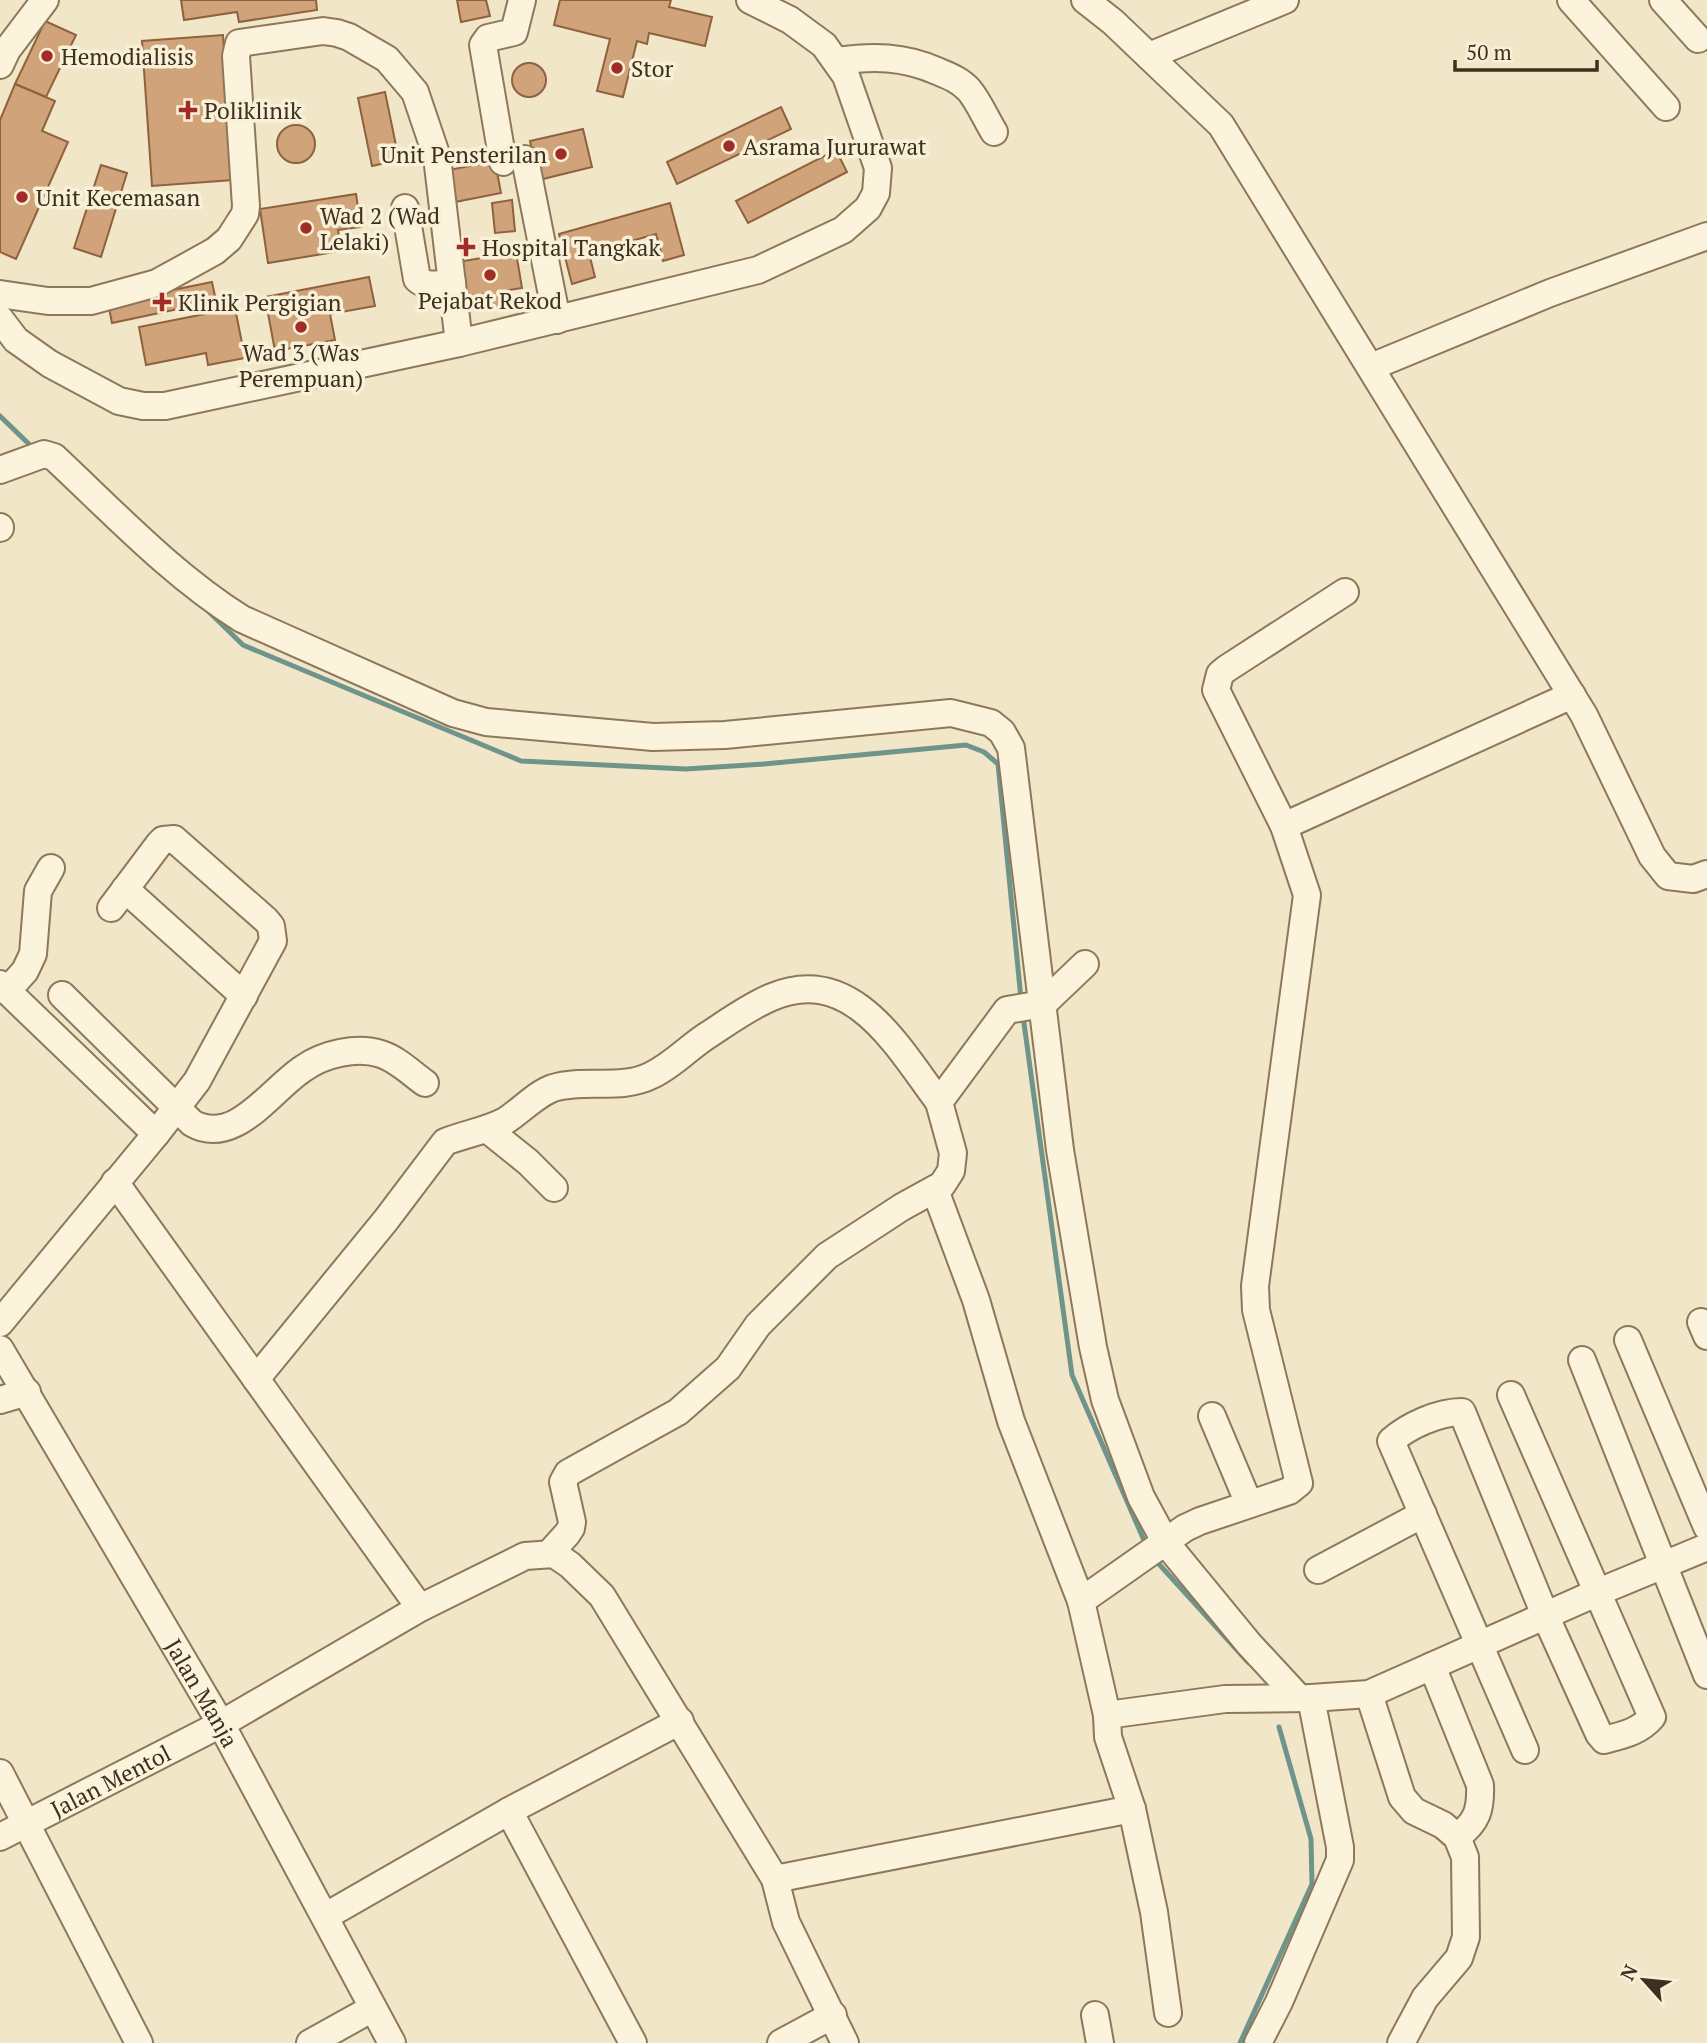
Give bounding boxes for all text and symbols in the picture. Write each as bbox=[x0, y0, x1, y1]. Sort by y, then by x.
scale bar bbox=[1455, 28, 1597, 72]
text: 50 m bbox=[1466, 38, 1512, 66]
place label: Hemodialisis bbox=[61, 41, 194, 72]
marker: Hemodialisis bbox=[39, 48, 55, 64]
place label: Stor bbox=[631, 53, 674, 84]
marker: Stor bbox=[609, 60, 625, 76]
place label: Poliklinik bbox=[204, 95, 302, 126]
marker: Poliklinik bbox=[178, 100, 198, 120]
place label: Asrama Jururawat bbox=[743, 131, 927, 162]
marker: Asrama Jururawat bbox=[721, 138, 737, 154]
place label: Unit Pensterilan bbox=[381, 139, 547, 170]
marker: Unit Pensterilan bbox=[553, 146, 569, 162]
place label: Unit Kecemasan bbox=[36, 182, 200, 213]
marker: Unit Kecemasan bbox=[14, 189, 30, 205]
place label: Wad 2 (Wad Lelaki) bbox=[320, 200, 440, 257]
marker: Wad 2 (Wad Lelaki) bbox=[298, 220, 314, 236]
place label: Hospital Tangkak bbox=[482, 232, 660, 263]
marker: Hospital Tangkak bbox=[456, 237, 476, 257]
marker: Pejabat Rekod bbox=[482, 267, 498, 283]
place label: Pejabat Rekod bbox=[418, 285, 562, 316]
place label: Klinik Pergigian bbox=[178, 287, 342, 318]
marker: Klinik Pergigian bbox=[152, 292, 172, 312]
marker: Wad 3 (Was Perempuan) bbox=[293, 319, 309, 335]
place label: Wad 3 (Was Perempuan) bbox=[239, 337, 363, 394]
street label: Jalan Manja bbox=[159, 1633, 246, 1753]
street label: Jalan Mentol bbox=[45, 1737, 176, 1824]
north arrow bbox=[1609, 1945, 1679, 2015]
text: N bbox=[1614, 1959, 1643, 1984]

